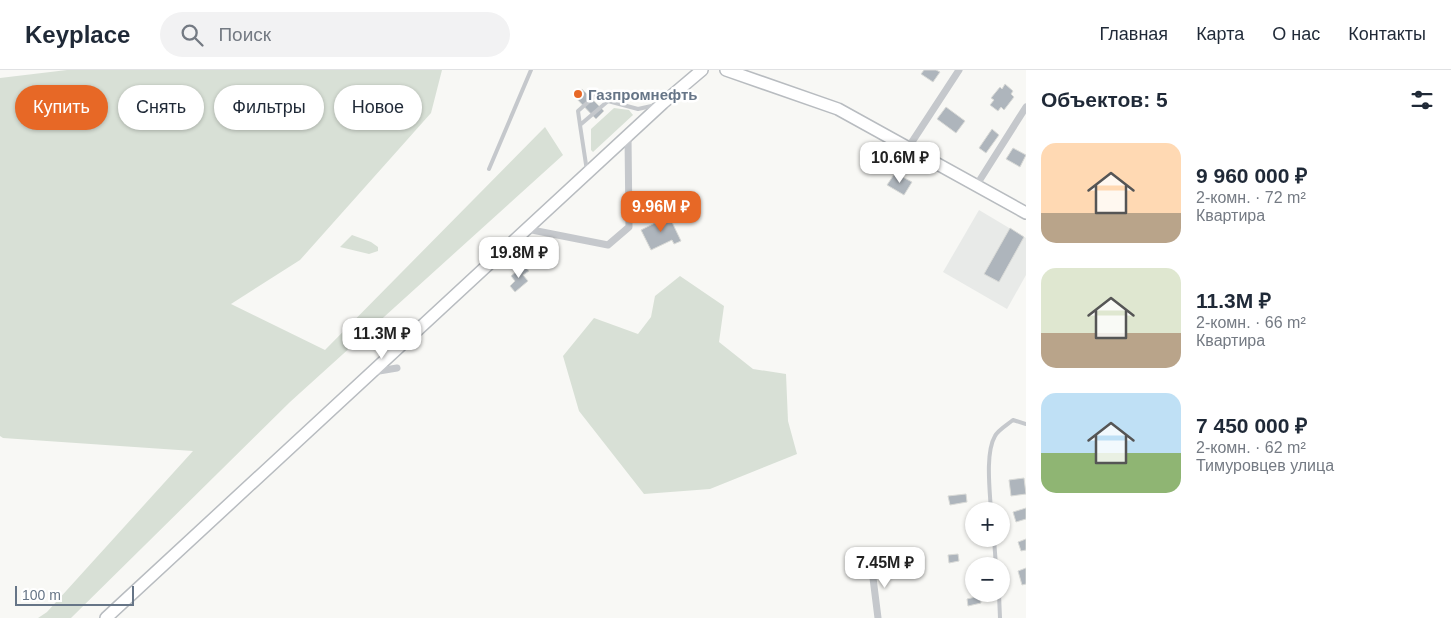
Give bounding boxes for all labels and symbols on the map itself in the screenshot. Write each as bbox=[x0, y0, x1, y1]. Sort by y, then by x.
place label: Газпромнефть bbox=[588, 86, 697, 103]
marker: Газпромнефть bbox=[572, 88, 584, 100]
pin: 10.6M ₽ bbox=[854, 142, 946, 184]
pin: 9.96M ₽ bbox=[615, 190, 707, 233]
pin: 19.8M ₽ bbox=[473, 236, 565, 279]
pin: 11.3M ₽ bbox=[336, 318, 428, 360]
pin: 7.45M ₽ bbox=[839, 546, 931, 589]
scale bar bbox=[15, 583, 134, 606]

